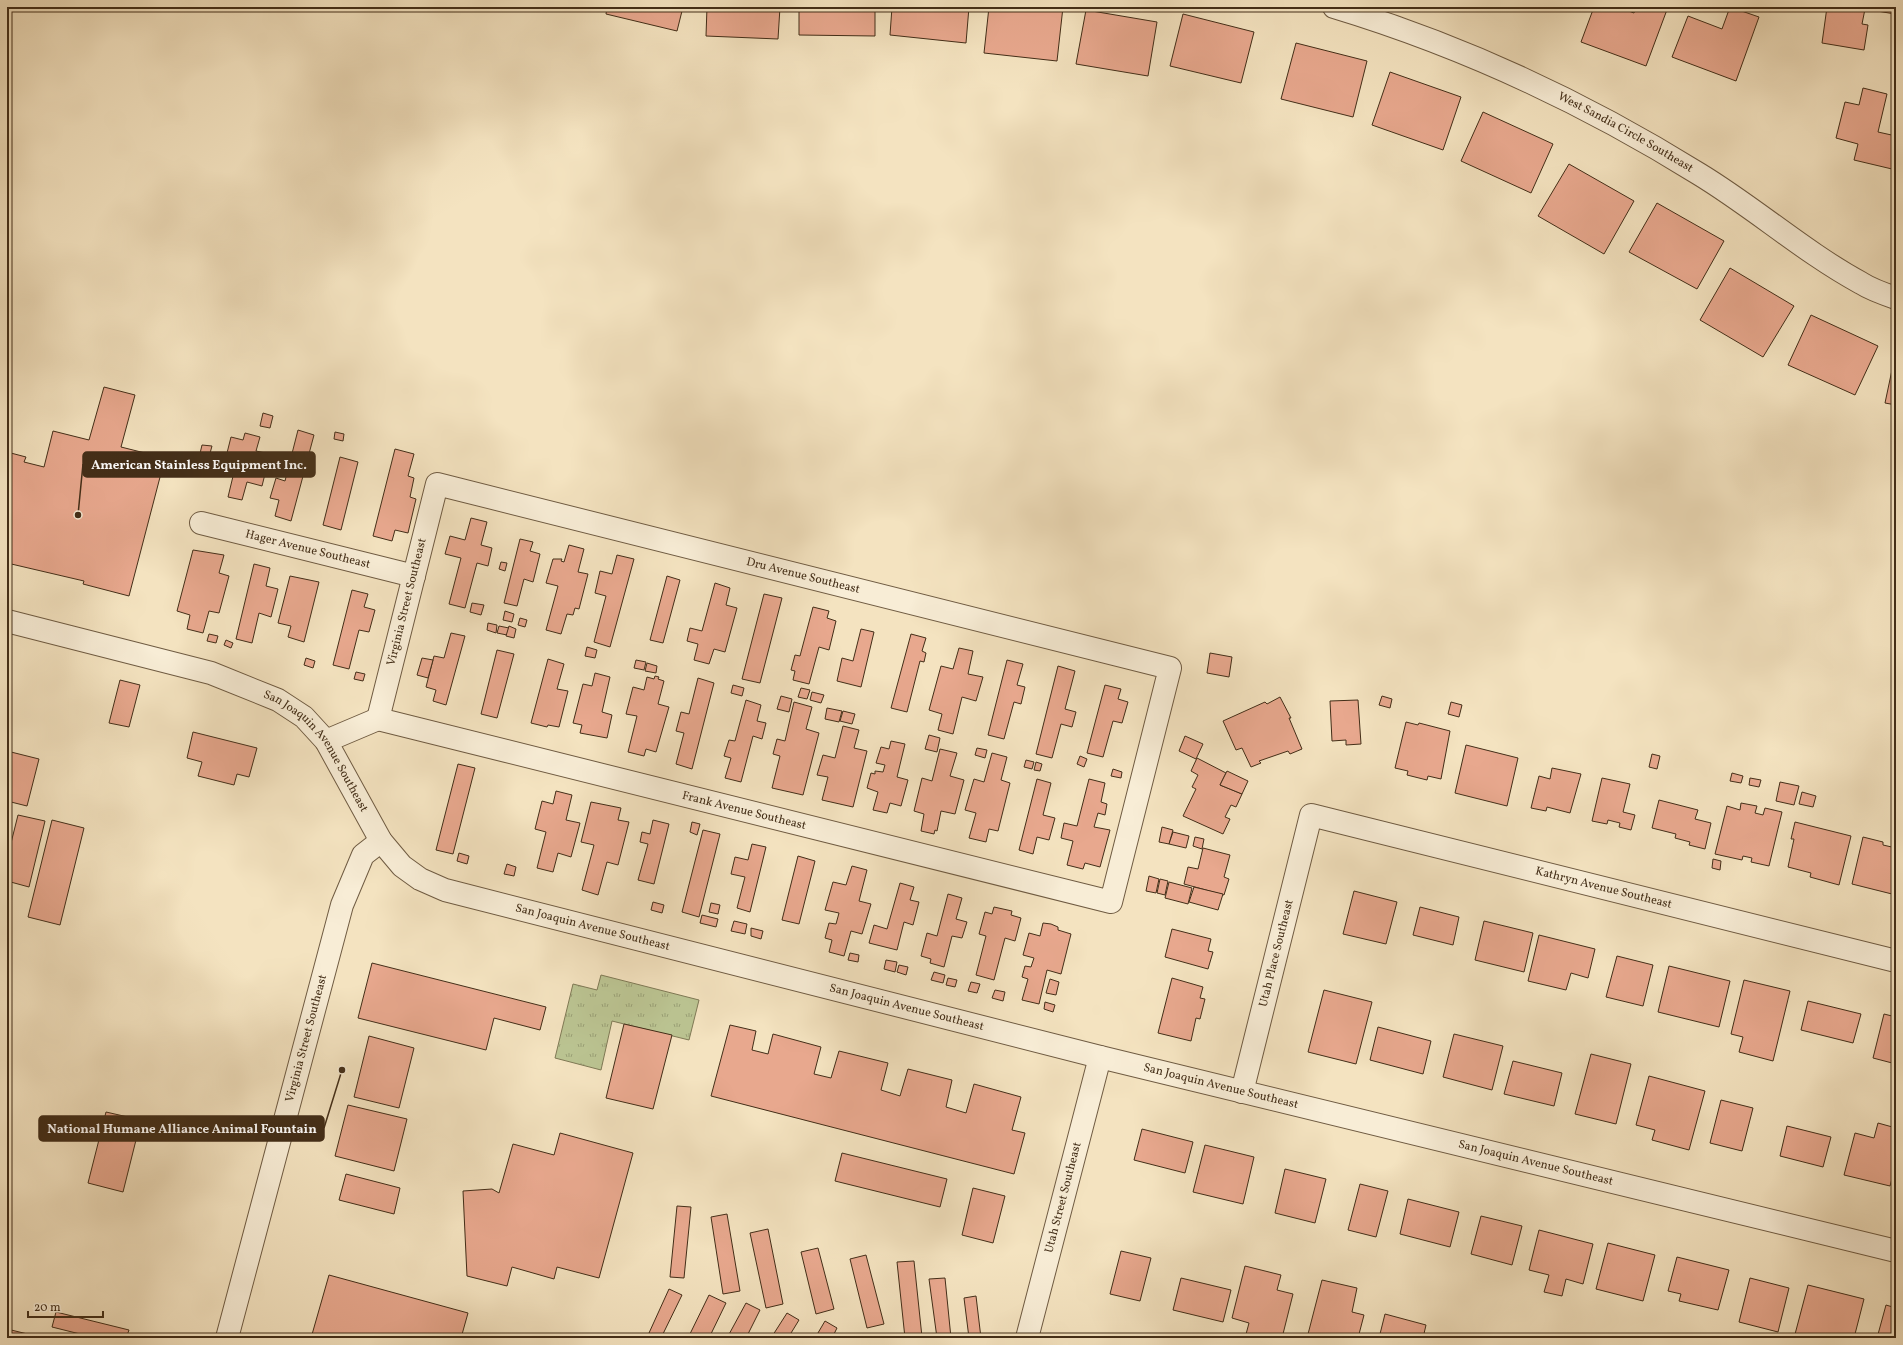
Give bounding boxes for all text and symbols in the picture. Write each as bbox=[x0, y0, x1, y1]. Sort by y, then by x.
street label: West Sandia Circle Southeast bbox=[1555, 89, 1696, 176]
callout: American Stainless Equipment Inc. bbox=[83, 452, 315, 477]
text: American Stainless Equipment Inc. bbox=[91, 457, 307, 475]
street label: Hager Avenue Southeast bbox=[244, 526, 372, 573]
street label: Virginia Street Southeast bbox=[383, 536, 431, 668]
street label: Dru Avenue Southeast bbox=[744, 554, 862, 598]
street label: San Joaquin Avenue Southeast bbox=[261, 687, 372, 815]
street label: Frank Avenue Southeast bbox=[680, 788, 808, 834]
street label: Kathryn Avenue Southeast bbox=[1534, 863, 1674, 913]
street label: Utah Place Southeast bbox=[1255, 898, 1298, 1009]
street label: San Joaquin Avenue Southeast bbox=[514, 900, 672, 955]
street label: Virginia Street Southeast bbox=[282, 973, 331, 1104]
street label: San Joaquin Avenue Southeast bbox=[828, 980, 986, 1035]
street label: San Joaquin Avenue Southeast bbox=[1142, 1060, 1300, 1113]
callout: National Humane Alliance Animal Fountain bbox=[39, 1116, 324, 1141]
text: National Humane Alliance Animal Fountain bbox=[47, 1121, 317, 1139]
street label: San Joaquin Avenue Southeast bbox=[1456, 1137, 1615, 1190]
street label: Utah Street Southeast bbox=[1041, 1140, 1086, 1255]
scale bar bbox=[28, 1293, 103, 1319]
text: 20 m bbox=[34, 1300, 61, 1316]

